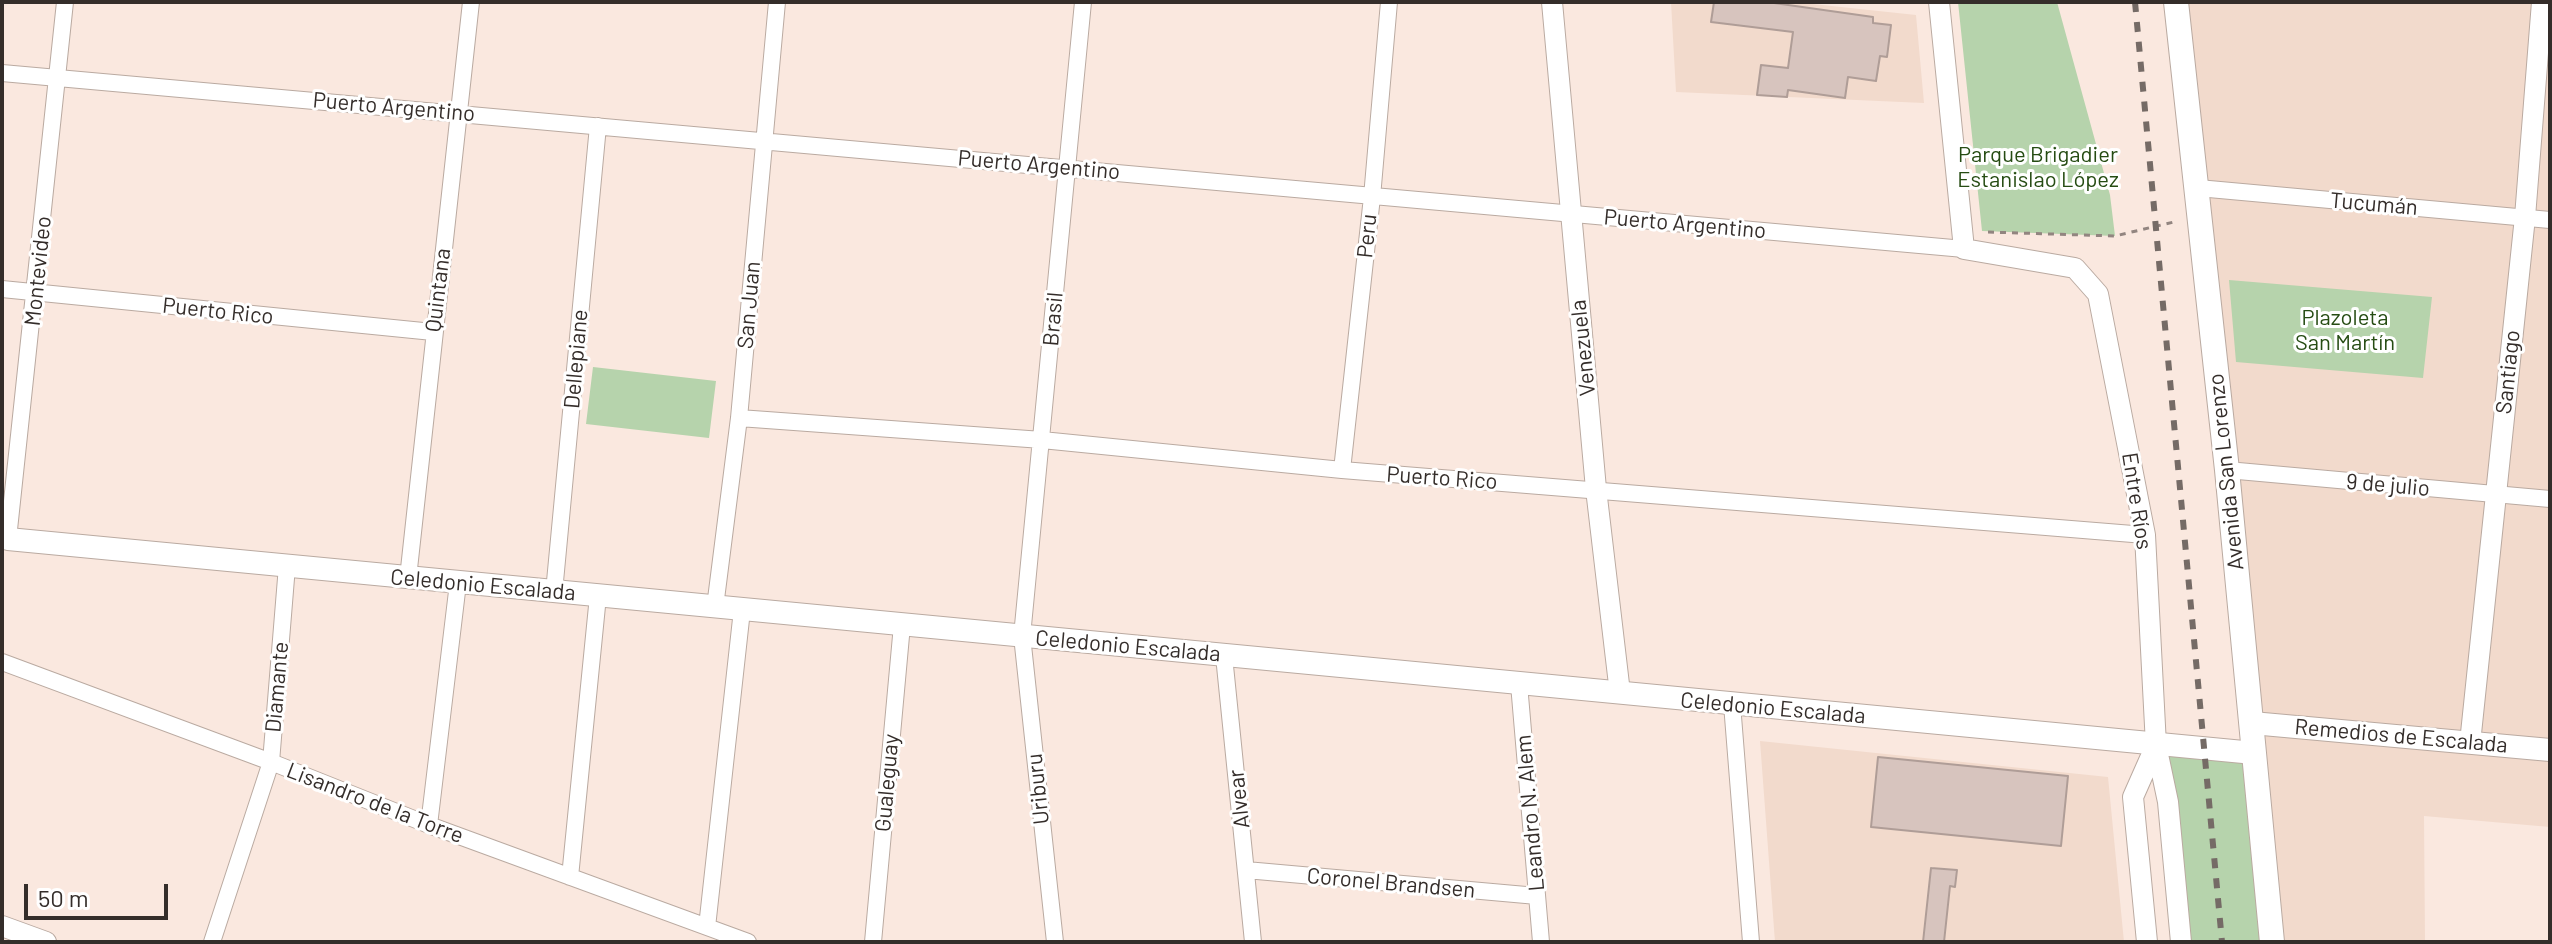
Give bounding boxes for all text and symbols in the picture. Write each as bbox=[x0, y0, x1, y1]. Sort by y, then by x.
street label: Puerto Argentino bbox=[312, 87, 476, 127]
park label: Parque Brigadier Estanislao López bbox=[1957, 142, 2119, 194]
street label: Puerto Argentino bbox=[957, 145, 1121, 185]
street label: Tucumán bbox=[2329, 187, 2419, 221]
street label: Puerto Argentino bbox=[1603, 204, 1767, 244]
street label: Peru bbox=[1352, 213, 1382, 259]
street label: Montevideo bbox=[19, 215, 57, 327]
street label: Quintana bbox=[420, 247, 456, 333]
street label: San Juan bbox=[732, 260, 766, 350]
street label: Brasil bbox=[1037, 291, 1069, 347]
street label: Puerto Rico bbox=[161, 292, 275, 330]
street label: Venezuela bbox=[1565, 299, 1601, 397]
park label: Plazoleta San Martín bbox=[2295, 305, 2395, 356]
street label: Dellepiane bbox=[559, 308, 593, 410]
street label: Santiago bbox=[2490, 329, 2526, 415]
street label: Avenida San Lorenzo bbox=[2203, 372, 2249, 572]
street label: Entre Ríos bbox=[2116, 451, 2158, 551]
street label: Puerto Rico bbox=[1386, 461, 1498, 495]
street label: 9 de julio bbox=[2345, 468, 2431, 502]
street label: Celedonio Escalada bbox=[389, 564, 577, 606]
street label: Celedonio Escalada bbox=[1034, 625, 1222, 667]
street label: Diamante bbox=[260, 640, 294, 734]
street label: Celedonio Escalada bbox=[1679, 687, 1867, 729]
street label: Remedios de Escalada bbox=[2293, 714, 2509, 758]
street label: Gualeguay bbox=[870, 733, 904, 833]
street label: Leandro N. Alem bbox=[1510, 734, 1550, 892]
street label: Uriburu bbox=[1021, 752, 1055, 826]
street label: Lisandro de la Torre bbox=[283, 757, 467, 849]
street label: Alvear bbox=[1223, 768, 1255, 830]
street label: Coronel Brandsen bbox=[1306, 862, 1476, 904]
scale bar bbox=[28, 868, 172, 918]
text: 50 m bbox=[38, 883, 89, 912]

